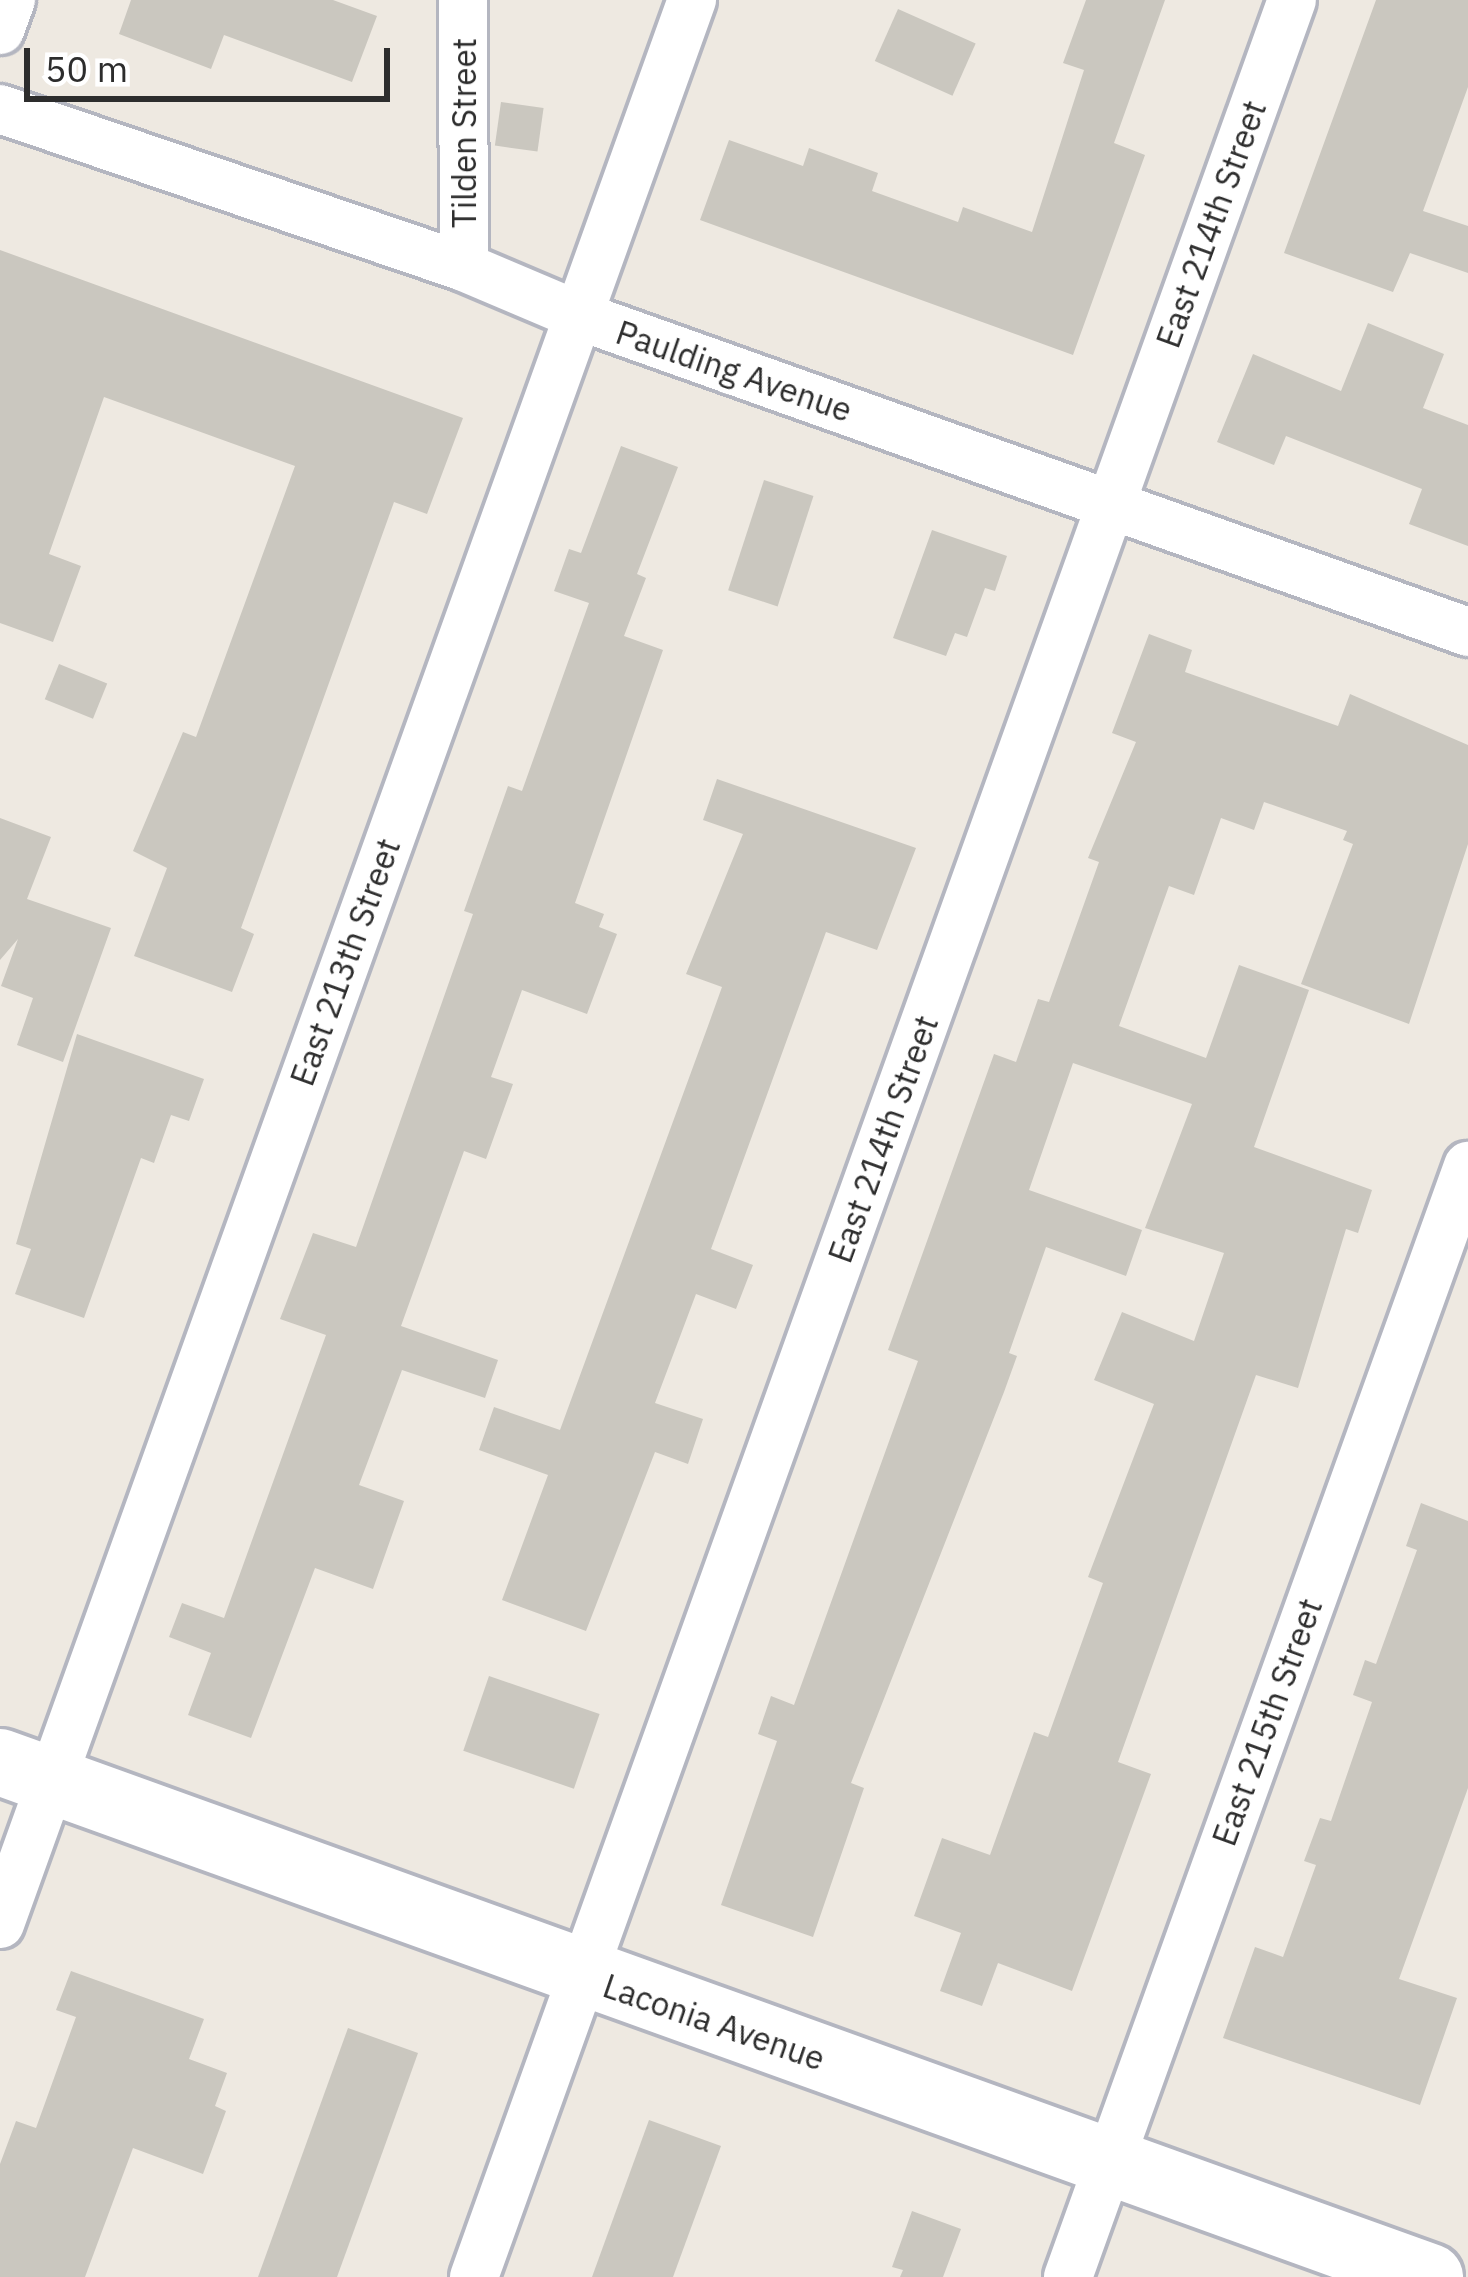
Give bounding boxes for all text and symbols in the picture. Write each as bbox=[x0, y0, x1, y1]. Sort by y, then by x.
scale bar bbox=[30, 24, 396, 98]
street label: Tilden Street bbox=[444, 38, 484, 228]
text: 50 m bbox=[45, 45, 128, 92]
street label: East 214th Street bbox=[1148, 95, 1274, 353]
street label: Paulding Avenue bbox=[611, 312, 857, 430]
street label: East 213th Street bbox=[282, 833, 408, 1091]
street label: East 214th Street bbox=[820, 1010, 946, 1268]
street label: East 215th Street bbox=[1204, 1593, 1330, 1851]
street label: Laconia Avenue bbox=[598, 1966, 830, 2078]

